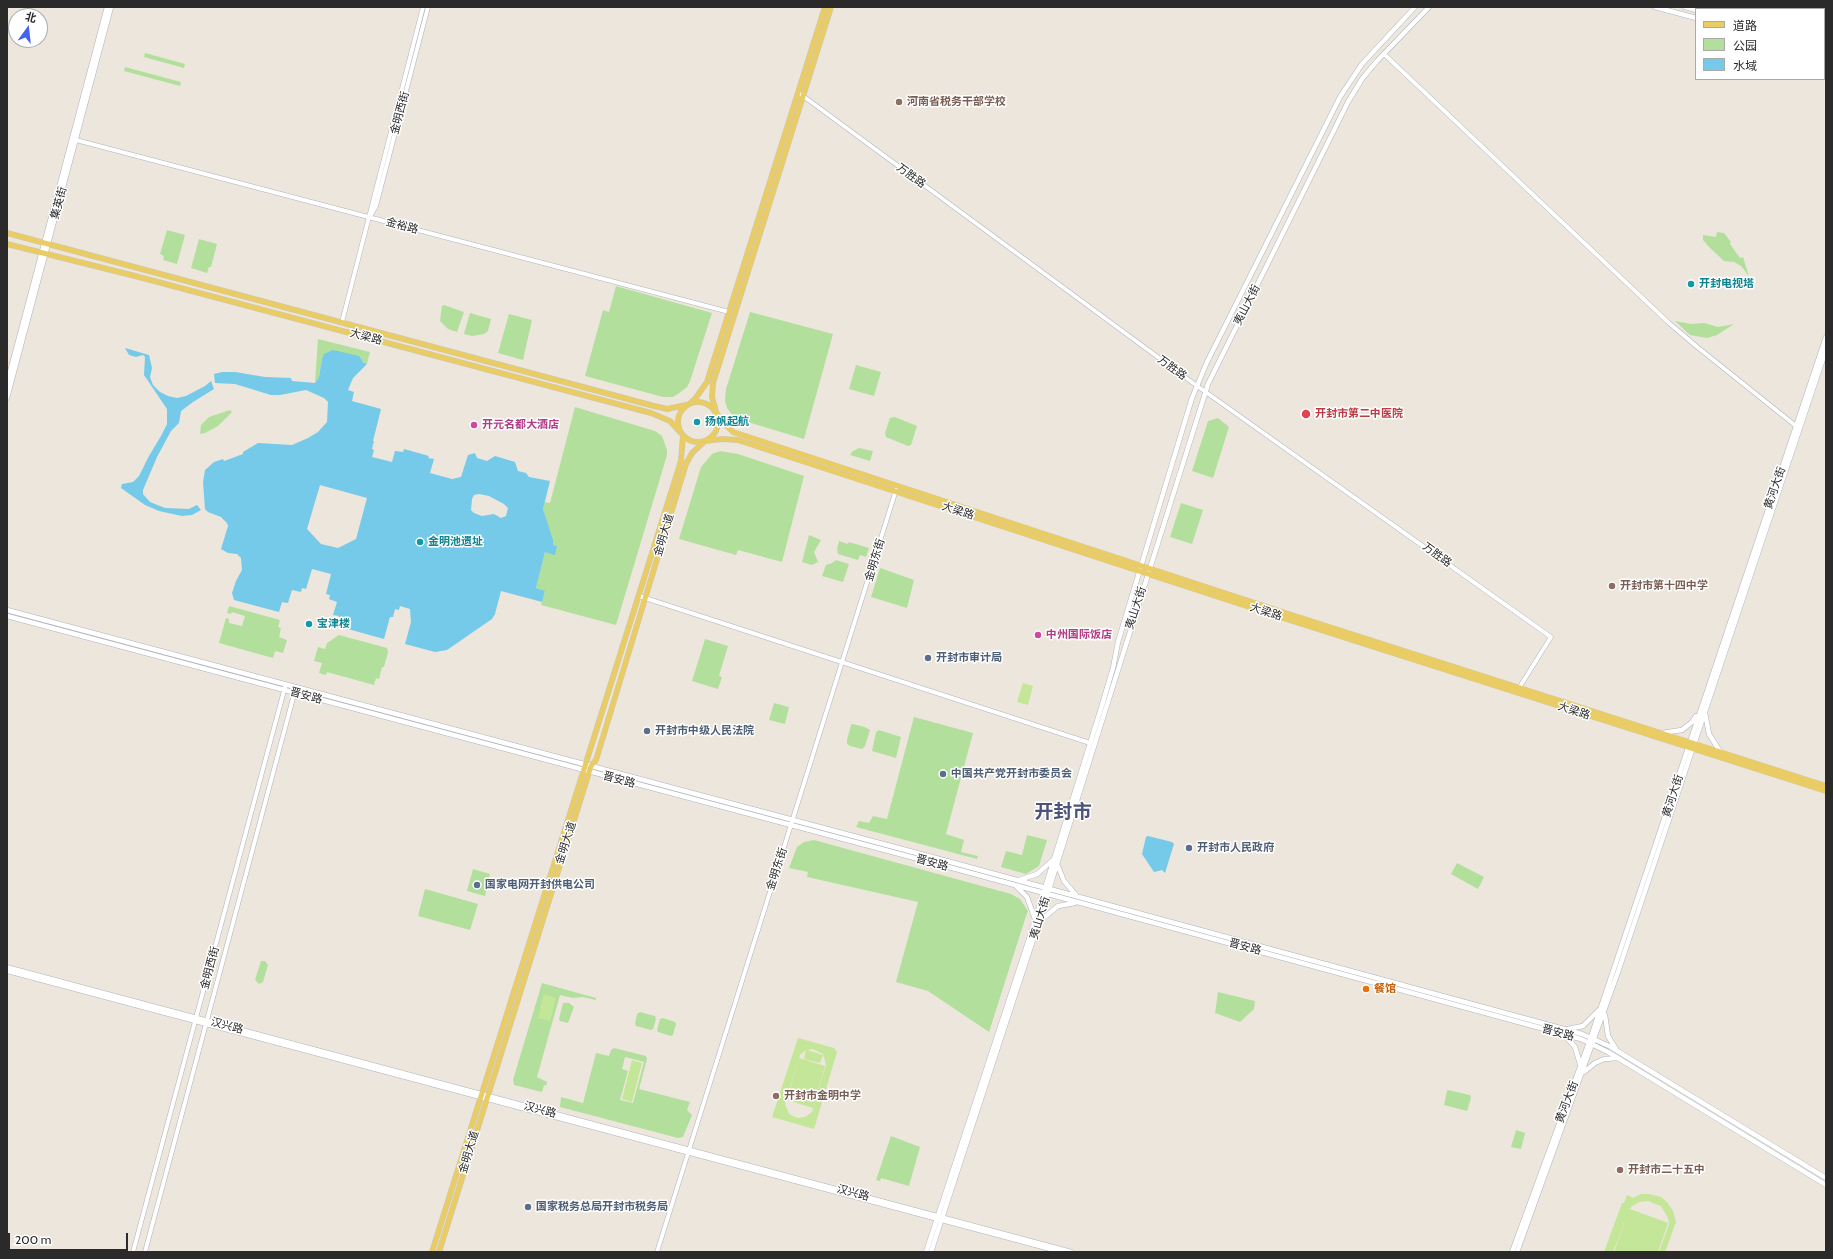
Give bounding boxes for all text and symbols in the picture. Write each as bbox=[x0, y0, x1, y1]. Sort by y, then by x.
north arrow bbox=[8, 8, 48, 48]
legend bbox=[1695, 8, 1825, 80]
text: 北 bbox=[24, 9, 38, 26]
text: 道路 bbox=[1733, 18, 1757, 33]
text: 公园 bbox=[1733, 38, 1757, 53]
text: 水域 bbox=[1733, 58, 1757, 73]
street label: 金明西街 bbox=[388, 90, 412, 136]
place label: 河南省税务干部学校 bbox=[907, 95, 1006, 109]
marker: 河南省税务干部学校 bbox=[894, 97, 904, 107]
street label: 万胜路 bbox=[894, 161, 928, 191]
street label: 集英街 bbox=[48, 185, 70, 221]
street label: 金裕路 bbox=[384, 215, 420, 237]
place label: 开封电视塔 bbox=[1699, 277, 1754, 291]
marker: 开封电视塔 bbox=[1686, 279, 1696, 289]
street label: 夷山大街 bbox=[1231, 282, 1263, 328]
street label: 大梁路 bbox=[348, 326, 384, 348]
street label: 万胜路 bbox=[1155, 353, 1189, 383]
place label: 开封市第二中医院 bbox=[1315, 407, 1403, 421]
marker: 开封市第二中医院 bbox=[1300, 408, 1312, 420]
place label: 扬帆起航 bbox=[705, 415, 749, 429]
marker: 扬帆起航 bbox=[692, 417, 702, 427]
place label: 开元名都大酒店 bbox=[482, 418, 559, 432]
marker: 开元名都大酒店 bbox=[469, 420, 479, 430]
street label: 黄河大街 bbox=[1762, 465, 1788, 511]
street label: 大梁路 bbox=[940, 500, 976, 522]
street label: 金明大道 bbox=[651, 512, 677, 558]
place label: 金明池遗址 bbox=[428, 535, 483, 549]
marker: 金明池遗址 bbox=[415, 537, 425, 547]
street label: 金明东街 bbox=[862, 537, 888, 583]
street label: 万胜路 bbox=[1420, 540, 1454, 570]
place label: 开封市第十四中学 bbox=[1620, 579, 1708, 593]
marker: 开封市第十四中学 bbox=[1607, 581, 1617, 591]
street label: 夷山大街 bbox=[1123, 585, 1149, 631]
street label: 大梁路 bbox=[1248, 601, 1284, 623]
place label: 宝津楼 bbox=[317, 617, 350, 631]
marker: 宝津楼 bbox=[304, 619, 314, 629]
place label: 中州国际饭店 bbox=[1046, 628, 1112, 642]
marker: 中州国际饭店 bbox=[1033, 630, 1043, 640]
place label: 开封市审计局 bbox=[936, 651, 1002, 665]
marker: 开封市审计局 bbox=[923, 653, 933, 663]
street label: 晋安路 bbox=[288, 685, 324, 707]
street label: 大梁路 bbox=[1556, 700, 1592, 722]
place label: 开封市中级人民法院 bbox=[655, 724, 754, 738]
marker: 开封市中级人民法院 bbox=[642, 726, 652, 736]
place label: 中国共产党开封市委员会 bbox=[951, 767, 1072, 781]
street label: 晋安路 bbox=[601, 769, 637, 791]
marker: 中国共产党开封市委员会 bbox=[938, 769, 948, 779]
street label: 黄河大街 bbox=[1660, 773, 1686, 819]
district label: 开封市 bbox=[1035, 801, 1091, 823]
street label: 金明大道 bbox=[553, 820, 579, 866]
place label: 开封市人民政府 bbox=[1197, 841, 1274, 855]
marker: 开封市人民政府 bbox=[1184, 843, 1194, 853]
street label: 金明东街 bbox=[764, 846, 790, 892]
street label: 晋安路 bbox=[914, 852, 950, 874]
place label: 国家电网开封供电公司 bbox=[485, 878, 595, 892]
marker: 国家电网开封供电公司 bbox=[472, 880, 482, 890]
street label: 夷山大街 bbox=[1027, 895, 1053, 941]
street label: 晋安路 bbox=[1227, 936, 1263, 958]
street label: 金明西街 bbox=[198, 945, 222, 991]
place label: 餐馆 bbox=[1374, 982, 1396, 996]
marker: 餐馆 bbox=[1361, 984, 1371, 994]
street label: 汉兴路 bbox=[209, 1015, 245, 1037]
street label: 晋安路 bbox=[1540, 1022, 1576, 1044]
street label: 黄河大街 bbox=[1553, 1079, 1581, 1125]
place label: 开封市金明中学 bbox=[784, 1089, 861, 1103]
marker: 开封市金明中学 bbox=[771, 1091, 781, 1101]
street label: 汉兴路 bbox=[522, 1099, 558, 1121]
street label: 金明大道 bbox=[456, 1129, 482, 1175]
place label: 开封市二十五中 bbox=[1628, 1163, 1705, 1177]
marker: 开封市二十五中 bbox=[1615, 1165, 1625, 1175]
street label: 汉兴路 bbox=[835, 1182, 871, 1204]
place label: 国家税务总局开封市税务局 bbox=[536, 1200, 668, 1214]
marker: 国家税务总局开封市税务局 bbox=[523, 1202, 533, 1212]
scale bar bbox=[10, 1225, 130, 1251]
text: 200 m bbox=[15, 1232, 51, 1247]

